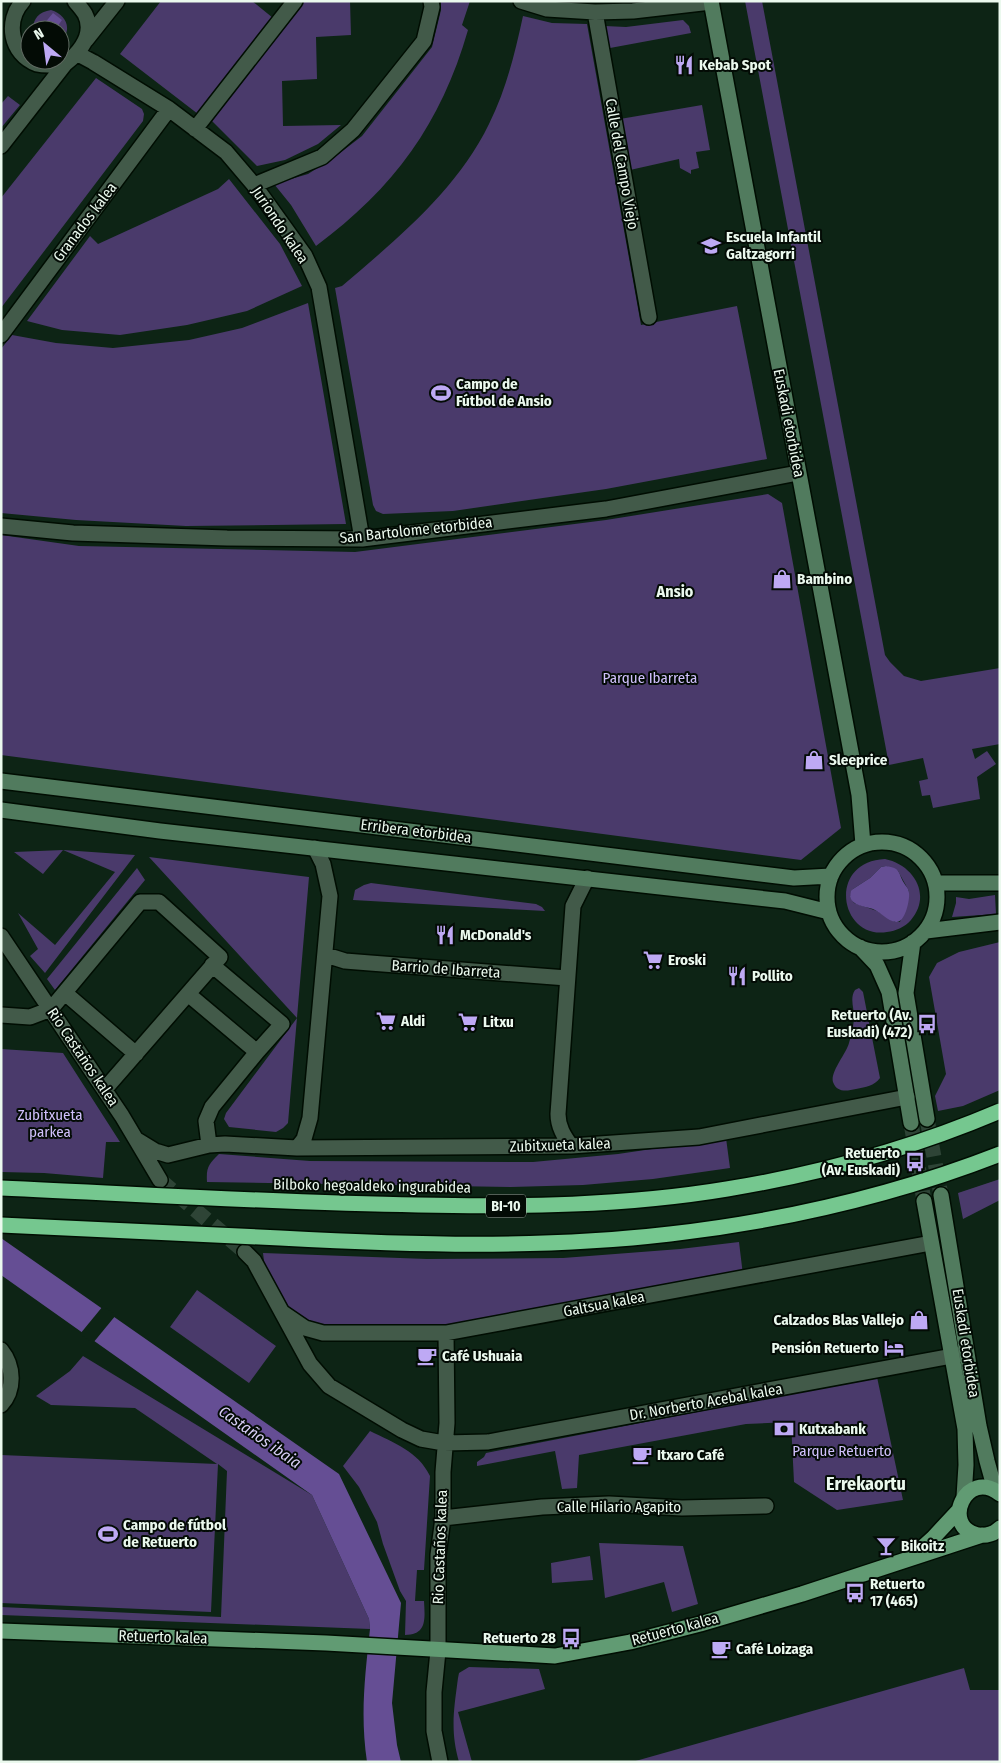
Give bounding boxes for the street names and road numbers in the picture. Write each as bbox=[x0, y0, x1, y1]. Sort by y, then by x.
street label: Calle del Campo Viejo bbox=[602, 97, 642, 231]
street label: Granados kalea bbox=[49, 179, 121, 265]
street label: Juriondo kalea bbox=[248, 183, 312, 267]
street label: Euskadi etorbidea bbox=[770, 367, 808, 479]
street label: San Bartolome etorbidea bbox=[339, 513, 493, 547]
street label: Erribera etorbidea bbox=[359, 815, 473, 847]
street label: Barrio de Ibarreta bbox=[391, 956, 501, 982]
street label: Rio Castaños kalea bbox=[43, 1004, 123, 1110]
street label: Zubitxueta kalea bbox=[509, 1134, 611, 1156]
street label: Bilboko hegoaldeko ingurabidea bbox=[273, 1175, 471, 1197]
road number: BI-10 bbox=[486, 1194, 526, 1218]
street label: Galtsua kalea bbox=[562, 1287, 646, 1321]
street label: Euskadi etorbidea bbox=[948, 1287, 984, 1399]
street label: Dr. Norberto Acebal kalea bbox=[628, 1380, 784, 1424]
street label: Rio Castaños kalea bbox=[429, 1489, 451, 1605]
street label: Calle Hilario Agapito bbox=[557, 1498, 681, 1516]
street label: Retuerto kalea bbox=[630, 1609, 720, 1649]
street label: Retuerto kalea bbox=[118, 1626, 208, 1648]

